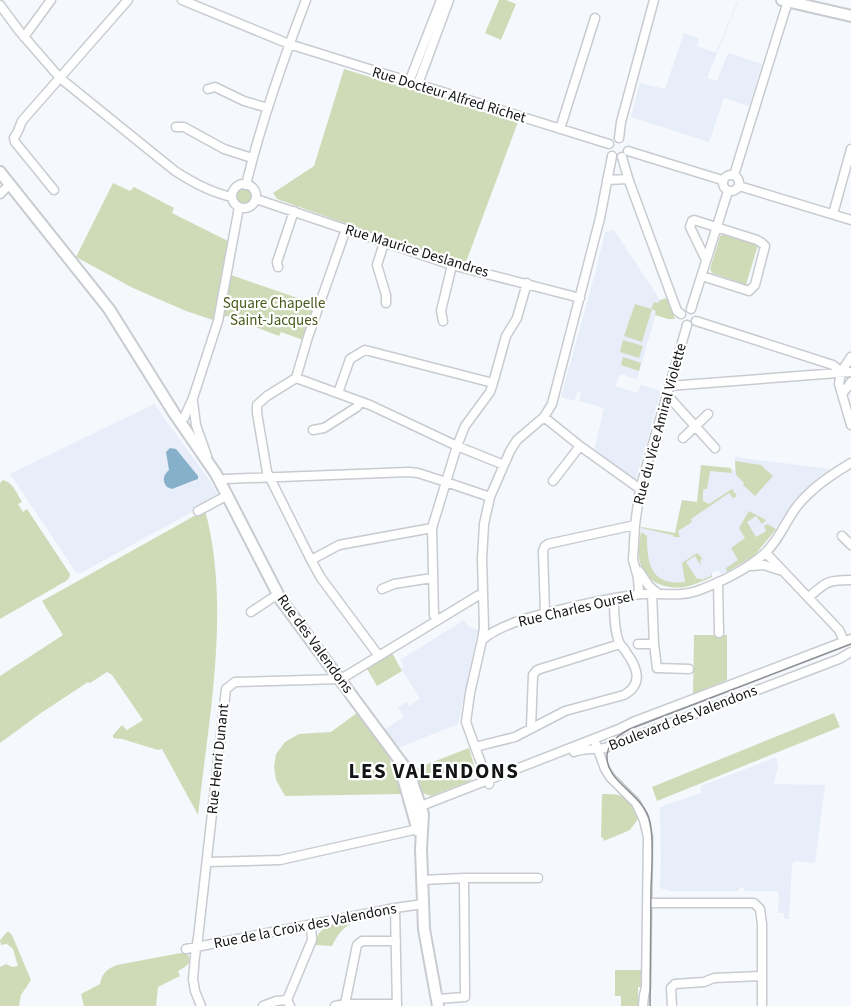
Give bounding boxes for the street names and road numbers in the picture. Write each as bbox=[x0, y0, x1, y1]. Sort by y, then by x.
street label: Rue Docteur Alfred Richet bbox=[370, 62, 528, 128]
street label: Rue Maurice Deslandres bbox=[343, 219, 491, 283]
street label: Rue du Vice Amiral Violette bbox=[628, 341, 692, 507]
street label: Rue Charles Oursel bbox=[516, 585, 636, 633]
street label: Rue des Valendons bbox=[272, 590, 358, 698]
street label: Boulevard des Valendons bbox=[606, 680, 760, 756]
street label: Rue Henri Dunant bbox=[202, 703, 234, 815]
street label: Rue de la Croix des Valendons bbox=[212, 898, 398, 954]

